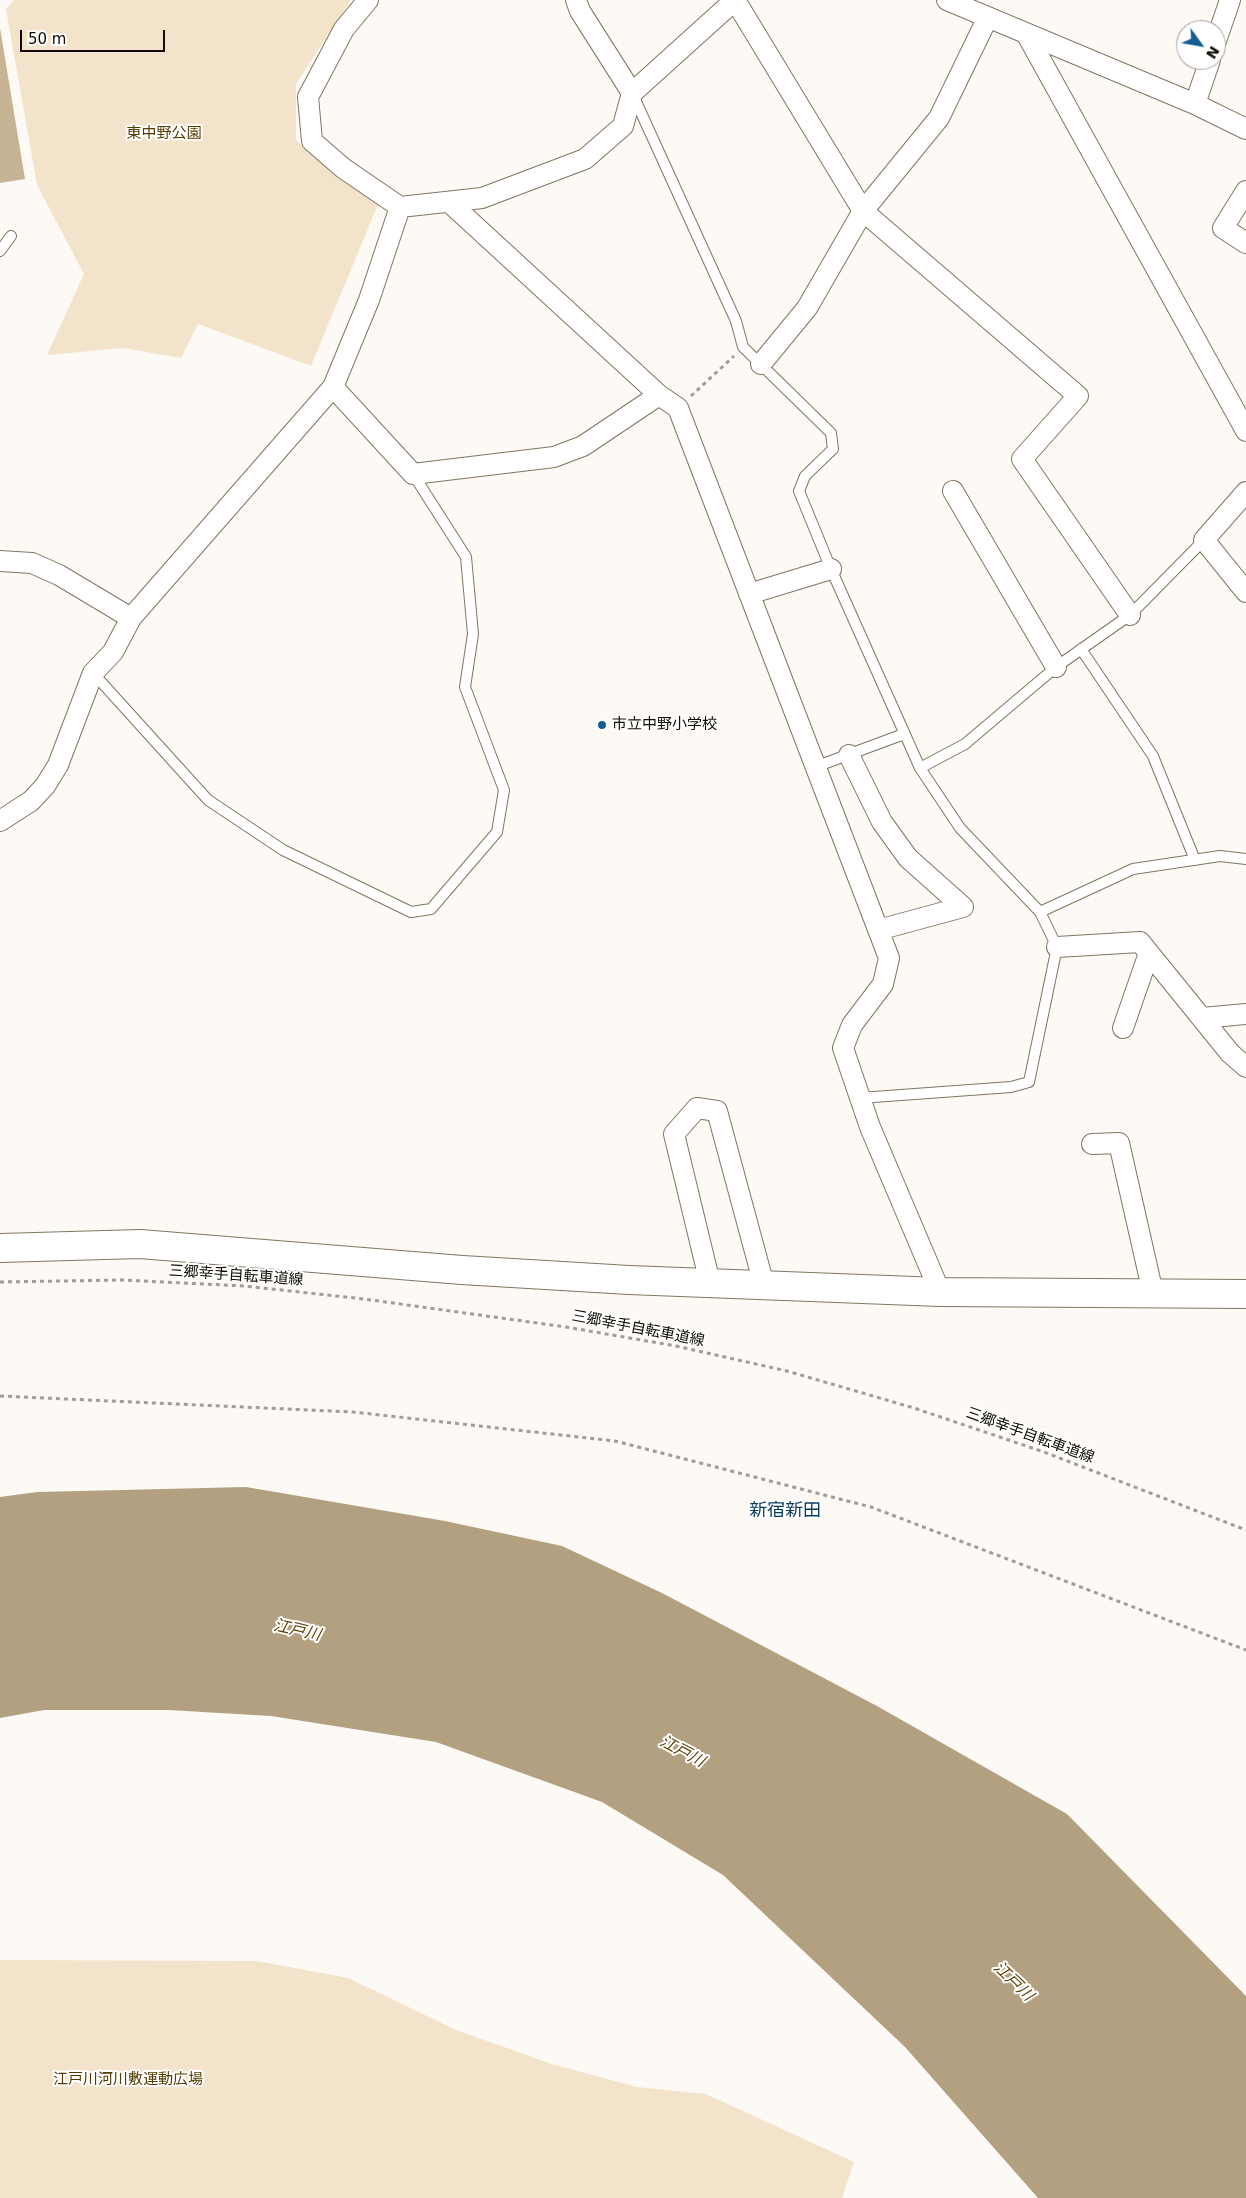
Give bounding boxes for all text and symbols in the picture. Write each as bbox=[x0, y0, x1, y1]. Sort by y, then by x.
scale bar bbox=[22, 20, 168, 52]
north arrow bbox=[1176, 20, 1226, 70]
text: 50 m bbox=[28, 30, 66, 48]
text: N bbox=[1203, 43, 1223, 62]
park label: 東中野公園 bbox=[127, 125, 201, 143]
place label: 市立中野小学校 bbox=[612, 716, 717, 734]
marker: 市立中野小学校 bbox=[596, 719, 608, 731]
street label: 三郷幸手自転車道線 bbox=[168, 1262, 304, 1290]
street label: 三郷幸手自転車道線 bbox=[570, 1307, 706, 1351]
street label: 三郷幸手自転車道線 bbox=[963, 1404, 1097, 1468]
district label: 新宿新田 bbox=[749, 1500, 821, 1522]
water label: 江戸川 bbox=[271, 1616, 323, 1646]
water label: 江戸川 bbox=[656, 1732, 708, 1772]
water label: 江戸川 bbox=[989, 1958, 1037, 2006]
park label: 江戸川河川敷運動広場 bbox=[53, 2071, 203, 2089]

